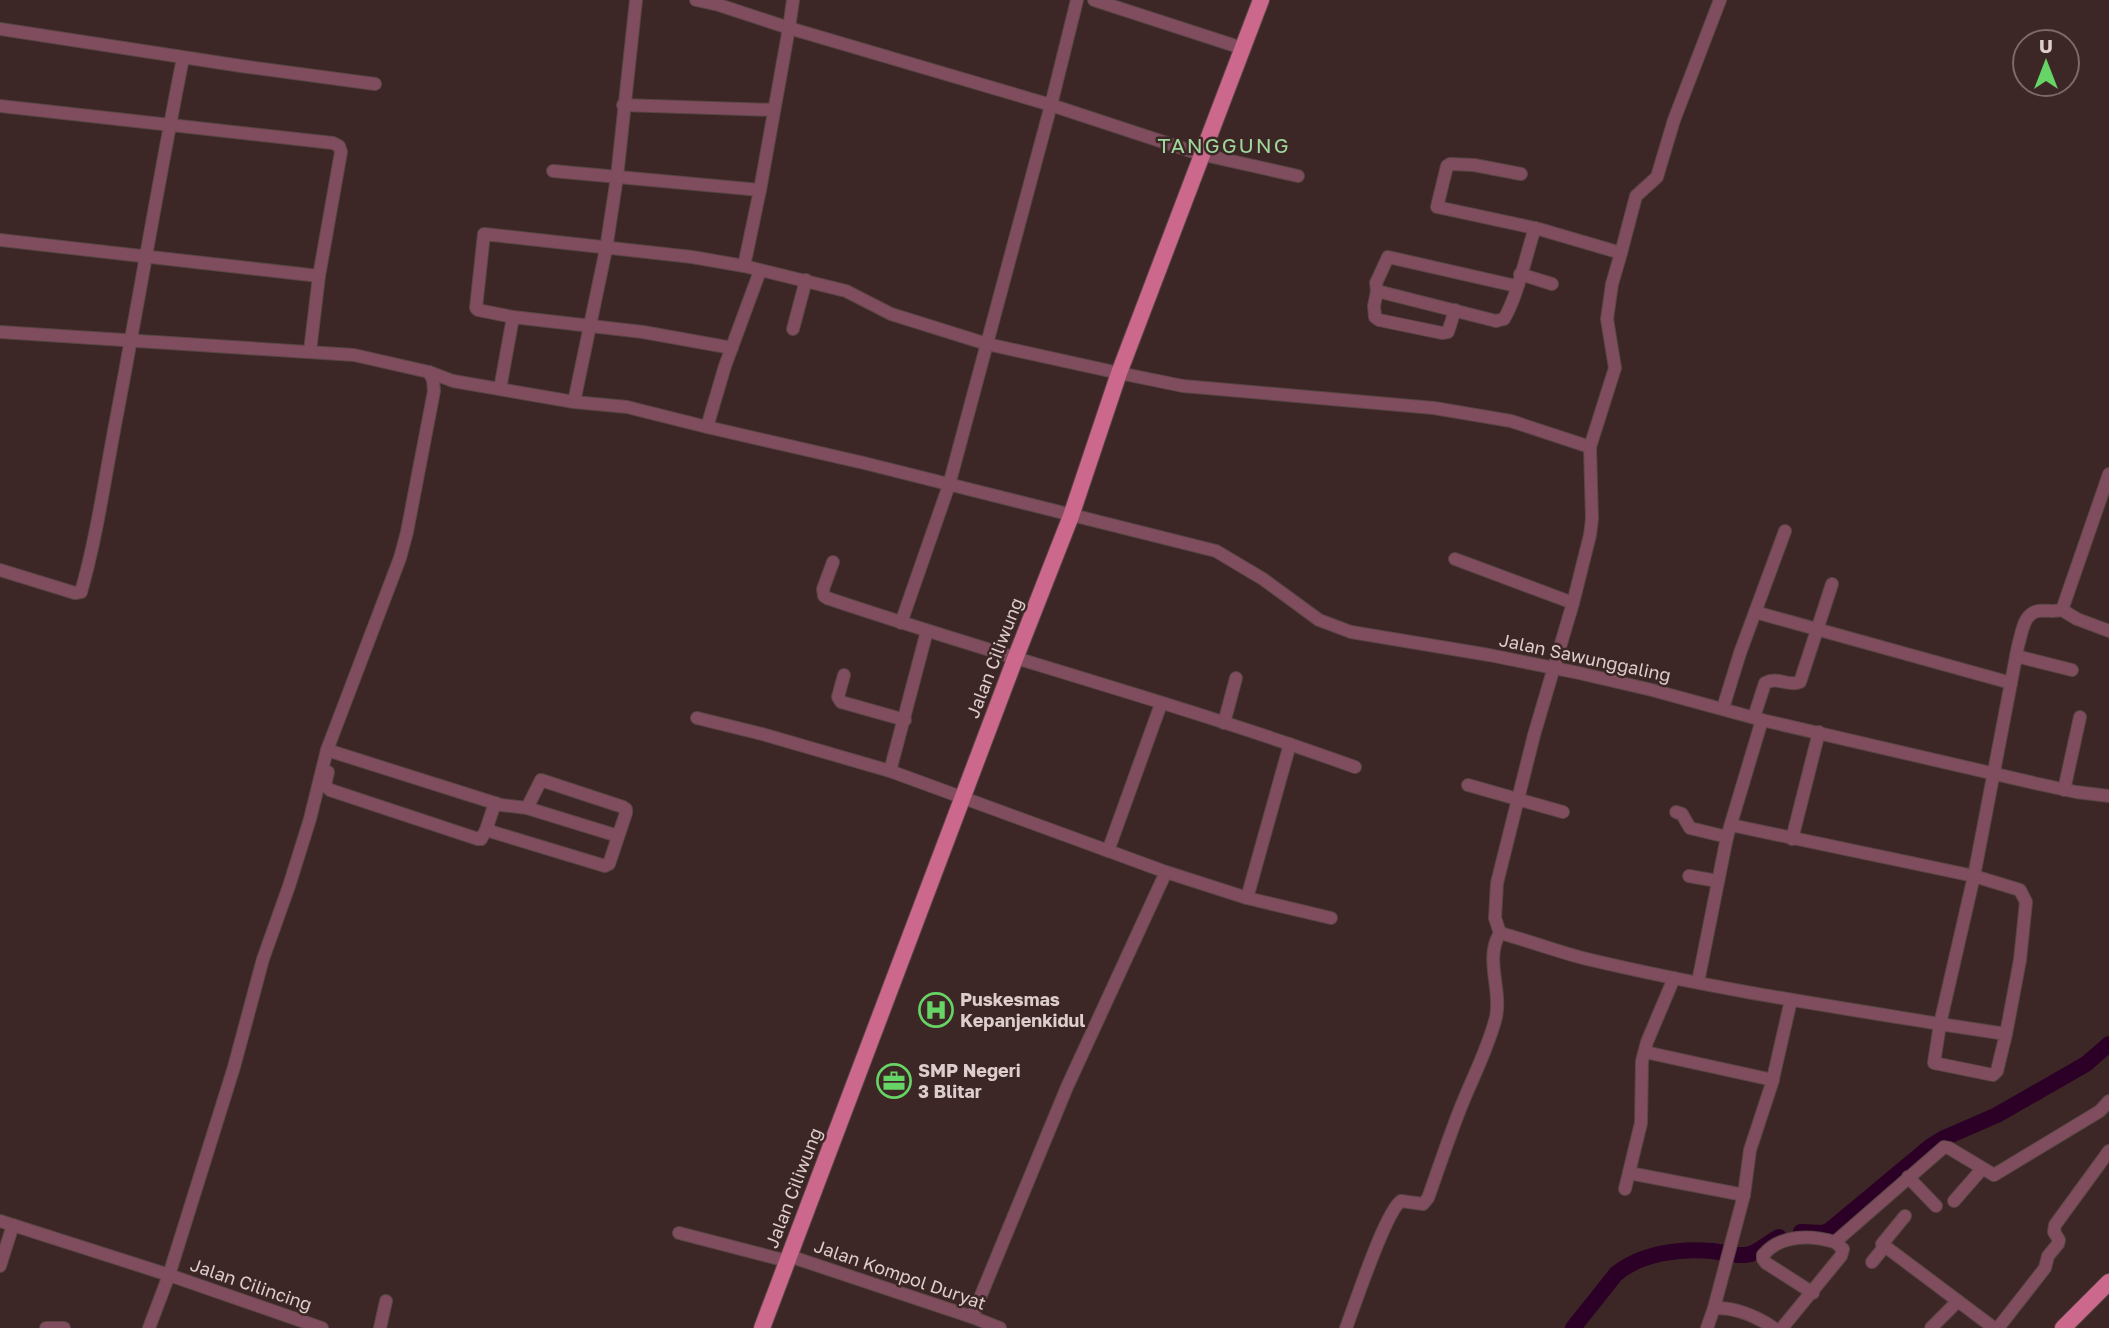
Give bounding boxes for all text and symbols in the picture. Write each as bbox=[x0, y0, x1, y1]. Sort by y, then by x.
north arrow bbox=[2011, 28, 2081, 98]
text: U bbox=[2039, 34, 2053, 57]
district label: TANGGUNG bbox=[1157, 132, 1291, 158]
street label: Jalan Ciliwung bbox=[961, 594, 1027, 721]
street label: Jalan Sawunggaling bbox=[1497, 628, 1673, 686]
place label: Puskesmas Kepanjenkidul bbox=[960, 988, 1085, 1031]
hospital icon: Puskesmas Kepanjenkidul bbox=[917, 991, 955, 1029]
place label: SMP Negeri 3 Blitar bbox=[918, 1059, 1021, 1102]
office icon: SMP Negeri 3 Blitar bbox=[875, 1062, 913, 1100]
street label: Jalan Ciliwung bbox=[760, 1124, 826, 1251]
street label: Jalan Kompol Duryat bbox=[811, 1234, 989, 1314]
street label: Jalan Cilincing bbox=[188, 1253, 315, 1315]

